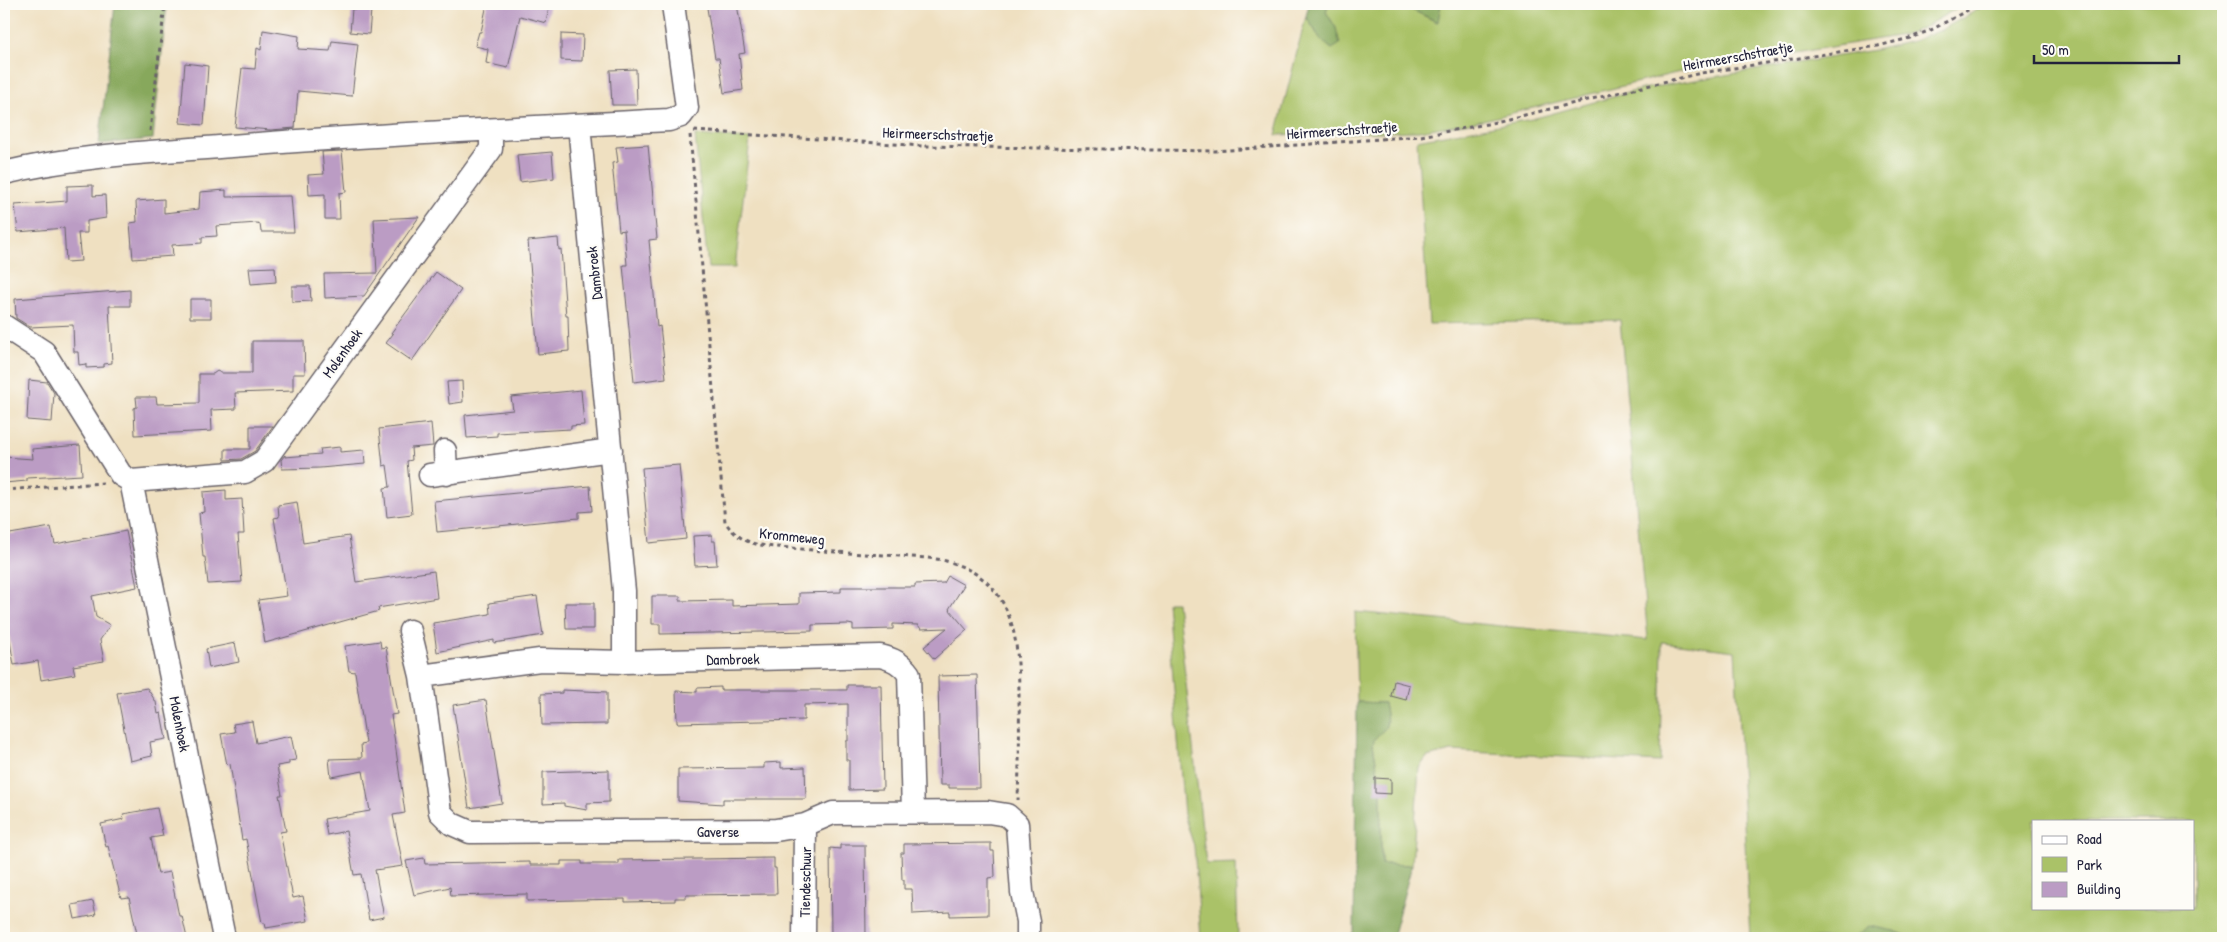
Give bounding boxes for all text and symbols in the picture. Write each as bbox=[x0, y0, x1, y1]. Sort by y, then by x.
scale bar bbox=[2034, 32, 2180, 64]
street label: Heirmeerschstraetje bbox=[1681, 36, 1795, 76]
text: 50 m bbox=[2042, 39, 2069, 60]
street label: Heirmeerschstraetje bbox=[1286, 116, 1398, 144]
street label: Heirmeerschstraetje bbox=[882, 122, 994, 146]
street label: Dambroek bbox=[581, 245, 607, 301]
street label: Molenhoek bbox=[317, 324, 367, 382]
street label: Krommeweg bbox=[758, 522, 826, 550]
street label: Dambroek bbox=[706, 648, 760, 670]
street label: Molenhoek bbox=[164, 694, 196, 754]
legend bbox=[2032, 820, 2194, 910]
street label: Gaverse bbox=[697, 821, 739, 842]
text: Road bbox=[2077, 828, 2102, 849]
street label: Tiendeschuur bbox=[794, 846, 816, 917]
text: Park bbox=[2077, 854, 2102, 875]
text: Building bbox=[2077, 878, 2121, 899]

